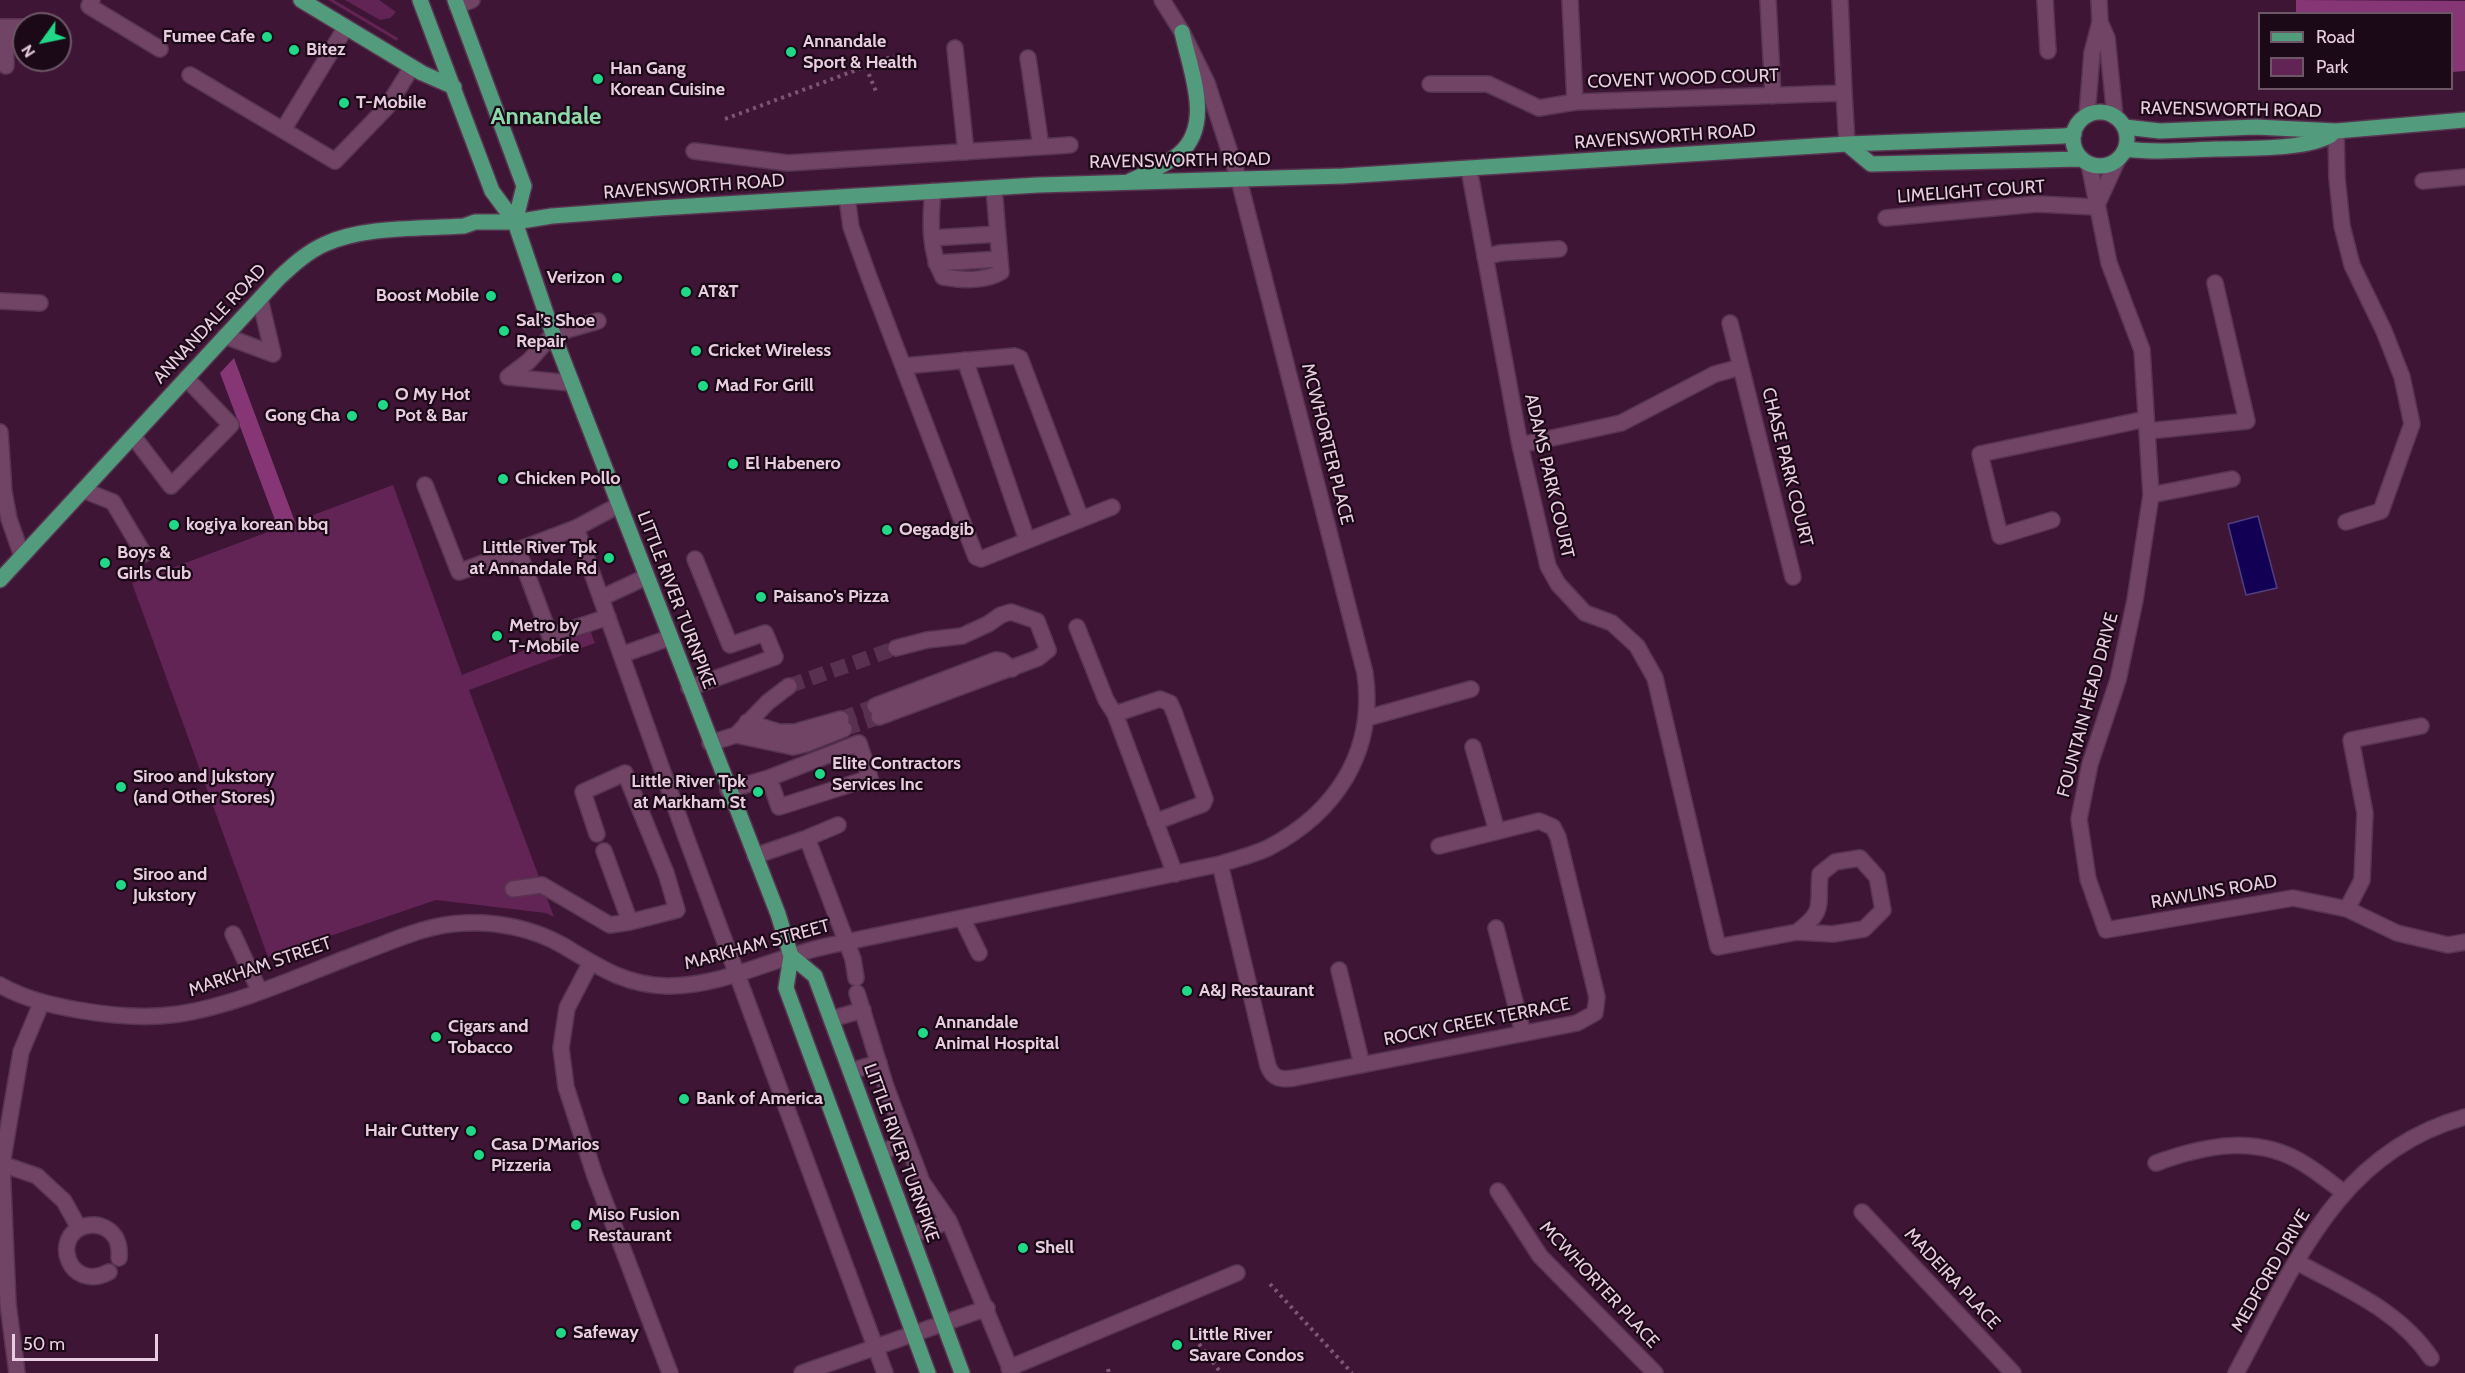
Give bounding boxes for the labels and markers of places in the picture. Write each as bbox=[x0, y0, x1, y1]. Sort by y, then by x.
place label: Fumee Cafe bbox=[163, 26, 255, 48]
marker: Fumee Cafe bbox=[260, 30, 274, 44]
place label: Annandale Sport & Health bbox=[803, 31, 917, 74]
place label: Bitez bbox=[306, 39, 345, 61]
marker: Bitez bbox=[287, 43, 301, 57]
marker: Annandale Sport & Health bbox=[784, 45, 798, 59]
place label: Han Gang Korean Cuisine bbox=[610, 58, 725, 100]
marker: Han Gang Korean Cuisine bbox=[591, 72, 605, 86]
place label: T-Mobile bbox=[356, 92, 426, 114]
marker: T-Mobile bbox=[337, 96, 351, 110]
place label: Verizon bbox=[547, 267, 605, 289]
marker: Verizon bbox=[610, 271, 624, 285]
place label: AT&T bbox=[698, 281, 738, 303]
place label: Boost Mobile bbox=[376, 285, 479, 307]
marker: AT&T bbox=[679, 285, 693, 299]
marker: Boost Mobile bbox=[484, 289, 498, 303]
place label: Sal’s Shoe Repair bbox=[516, 310, 595, 352]
marker: Sal’s Shoe Repair bbox=[497, 324, 511, 338]
place label: Cricket Wireless bbox=[708, 340, 831, 362]
marker: Cricket Wireless bbox=[689, 344, 703, 358]
place label: Mad For Grill bbox=[715, 375, 814, 397]
marker: Mad For Grill bbox=[696, 379, 710, 393]
place label: O My Hot Pot & Bar bbox=[395, 384, 470, 426]
marker: O My Hot Pot & Bar bbox=[376, 398, 390, 412]
place label: Gong Cha bbox=[265, 405, 340, 427]
marker: Gong Cha bbox=[345, 409, 359, 423]
place label: El Habenero bbox=[745, 453, 841, 475]
marker: El Habenero bbox=[726, 457, 740, 471]
place label: Chicken Pollo bbox=[515, 468, 620, 490]
marker: Chicken Pollo bbox=[496, 472, 510, 486]
place label: kogiya korean bbq bbox=[186, 514, 328, 536]
marker: kogiya korean bbq bbox=[167, 518, 181, 532]
place label: Oegadgib bbox=[899, 519, 974, 541]
marker: Oegadgib bbox=[880, 523, 894, 537]
place label: Little River Tpk at Annandale Rd bbox=[470, 537, 597, 580]
place label: Boys & Girls Club bbox=[117, 542, 191, 584]
marker: Little River Tpk at Annandale Rd bbox=[602, 551, 616, 565]
marker: Boys & Girls Club bbox=[98, 556, 112, 570]
place label: Paisano's Pizza bbox=[773, 586, 889, 608]
marker: Paisano's Pizza bbox=[754, 590, 768, 604]
place label: Metro by T-Mobile bbox=[509, 615, 579, 658]
marker: Metro by T-Mobile bbox=[490, 629, 504, 643]
place label: Elite Contractors Services Inc bbox=[832, 753, 961, 795]
place label: Siroo and Jukstory (and Other Stores) bbox=[133, 766, 276, 808]
marker: Elite Contractors Services Inc bbox=[813, 767, 827, 781]
place label: Little River Tpk at Markham St bbox=[631, 771, 746, 814]
marker: Siroo and Jukstory (and Other Stores) bbox=[114, 780, 128, 794]
marker: Little River Tpk at Markham St bbox=[751, 785, 765, 799]
place label: Siroo and Jukstory bbox=[133, 864, 207, 906]
marker: Siroo and Jukstory bbox=[114, 878, 128, 892]
place label: A&J Restaurant bbox=[1199, 980, 1314, 1002]
marker: A&J Restaurant bbox=[1180, 984, 1194, 998]
place label: Annandale Animal Hospital bbox=[935, 1012, 1059, 1054]
place label: Cigars and Tobacco bbox=[448, 1016, 528, 1058]
marker: Annandale Animal Hospital bbox=[916, 1026, 930, 1040]
marker: Cigars and Tobacco bbox=[429, 1030, 443, 1044]
place label: Bank of America bbox=[696, 1088, 823, 1110]
marker: Bank of America bbox=[677, 1092, 691, 1106]
place label: Hair Cuttery bbox=[365, 1120, 459, 1142]
marker: Hair Cuttery bbox=[464, 1124, 478, 1138]
place label: Casa D'Marios Pizzeria bbox=[491, 1134, 599, 1176]
marker: Casa D'Marios Pizzeria bbox=[472, 1148, 486, 1162]
place label: Miso Fusion Restaurant bbox=[588, 1204, 680, 1246]
marker: Miso Fusion Restaurant bbox=[569, 1218, 583, 1232]
place label: Shell bbox=[1035, 1237, 1074, 1259]
marker: Shell bbox=[1016, 1241, 1030, 1255]
place label: Safeway bbox=[573, 1322, 639, 1344]
place label: Little River Savare Condos bbox=[1189, 1324, 1304, 1366]
marker: Safeway bbox=[554, 1326, 568, 1340]
marker: Little River Savare Condos bbox=[1170, 1338, 1184, 1352]

